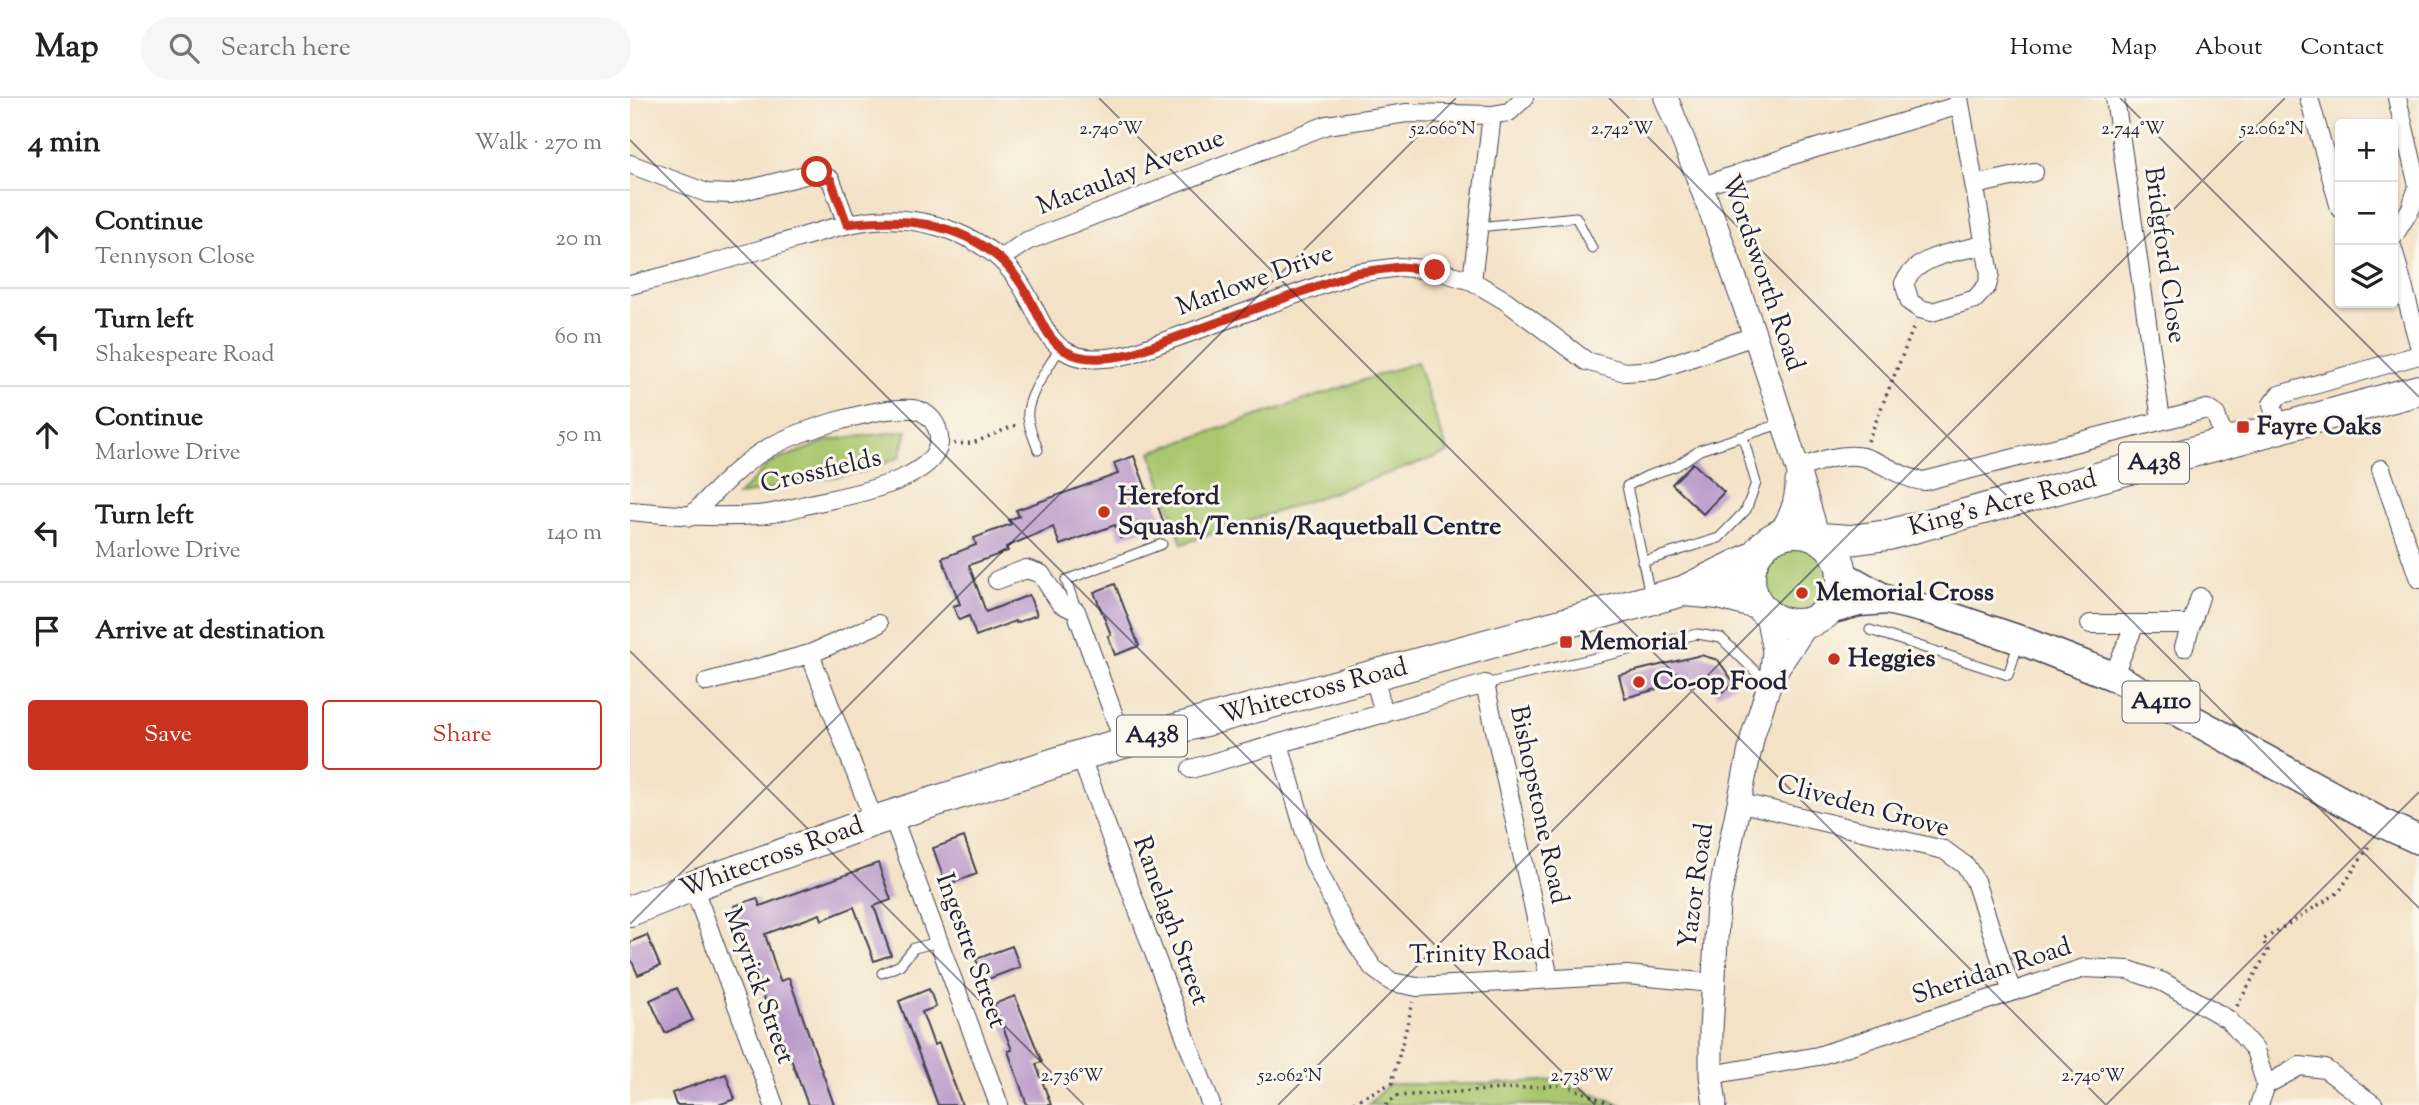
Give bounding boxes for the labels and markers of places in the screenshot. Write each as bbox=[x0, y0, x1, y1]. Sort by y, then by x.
place label: Fayre Oaks bbox=[2257, 409, 2382, 446]
marker: Fayre Oaks bbox=[2235, 419, 2251, 435]
place label: Hereford Squash/Tennis/Raquetball Centre bbox=[1118, 479, 1501, 546]
marker: Hereford Squash/Tennis/Raquetball Centre bbox=[1096, 504, 1112, 520]
place label: Memorial Cross bbox=[1816, 575, 1994, 612]
marker: Memorial Cross bbox=[1794, 585, 1810, 601]
place label: Memorial bbox=[1580, 624, 1688, 661]
marker: Memorial bbox=[1558, 634, 1574, 650]
place label: Heggies bbox=[1848, 641, 1936, 678]
marker: Heggies bbox=[1826, 651, 1842, 667]
place label: Co-op Food bbox=[1653, 664, 1788, 701]
marker: Co-op Food bbox=[1631, 674, 1647, 690]

